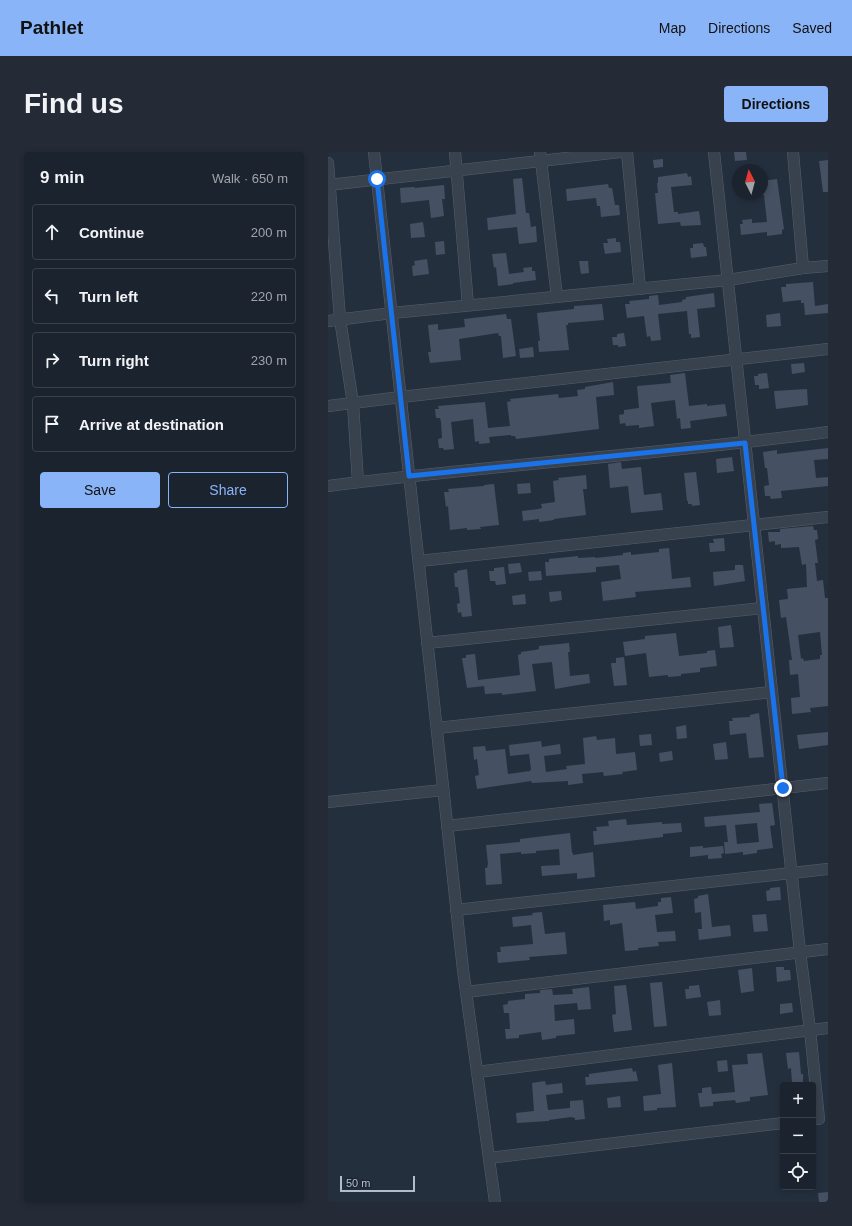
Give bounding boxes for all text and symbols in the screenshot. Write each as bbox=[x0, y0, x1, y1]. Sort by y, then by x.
text: Pathlet bbox=[20, 17, 83, 38]
text: Map bbox=[659, 20, 686, 36]
text: Directions bbox=[708, 20, 770, 36]
text: Saved bbox=[792, 20, 832, 36]
button: Directions bbox=[724, 86, 828, 122]
text: Find us bbox=[24, 88, 124, 119]
north arrow bbox=[732, 164, 768, 200]
text: 9 min bbox=[40, 168, 84, 187]
route start bbox=[368, 170, 386, 188]
text: Walk · 650 m bbox=[212, 171, 288, 186]
icon: ahead bbox=[41, 221, 63, 243]
text: Continue bbox=[79, 224, 144, 241]
text: 200 m bbox=[251, 225, 287, 240]
icon: left bbox=[41, 285, 63, 307]
text: Turn left bbox=[79, 288, 138, 305]
text: 220 m bbox=[251, 289, 287, 304]
icon: right bbox=[41, 349, 63, 371]
text: Turn right bbox=[79, 352, 149, 369]
text: 230 m bbox=[251, 353, 287, 368]
icon: arrive bbox=[41, 413, 63, 435]
text: Arrive at destination bbox=[79, 416, 224, 433]
button: Save bbox=[40, 472, 160, 508]
button: Share bbox=[168, 472, 288, 508]
route end bbox=[774, 779, 792, 797]
map controls bbox=[780, 1082, 816, 1190]
button: + bbox=[780, 1082, 816, 1118]
button: − bbox=[780, 1118, 816, 1154]
button: locate bbox=[780, 1154, 816, 1190]
scale bar bbox=[340, 1174, 415, 1193]
text: 50 m bbox=[346, 1177, 370, 1189]

